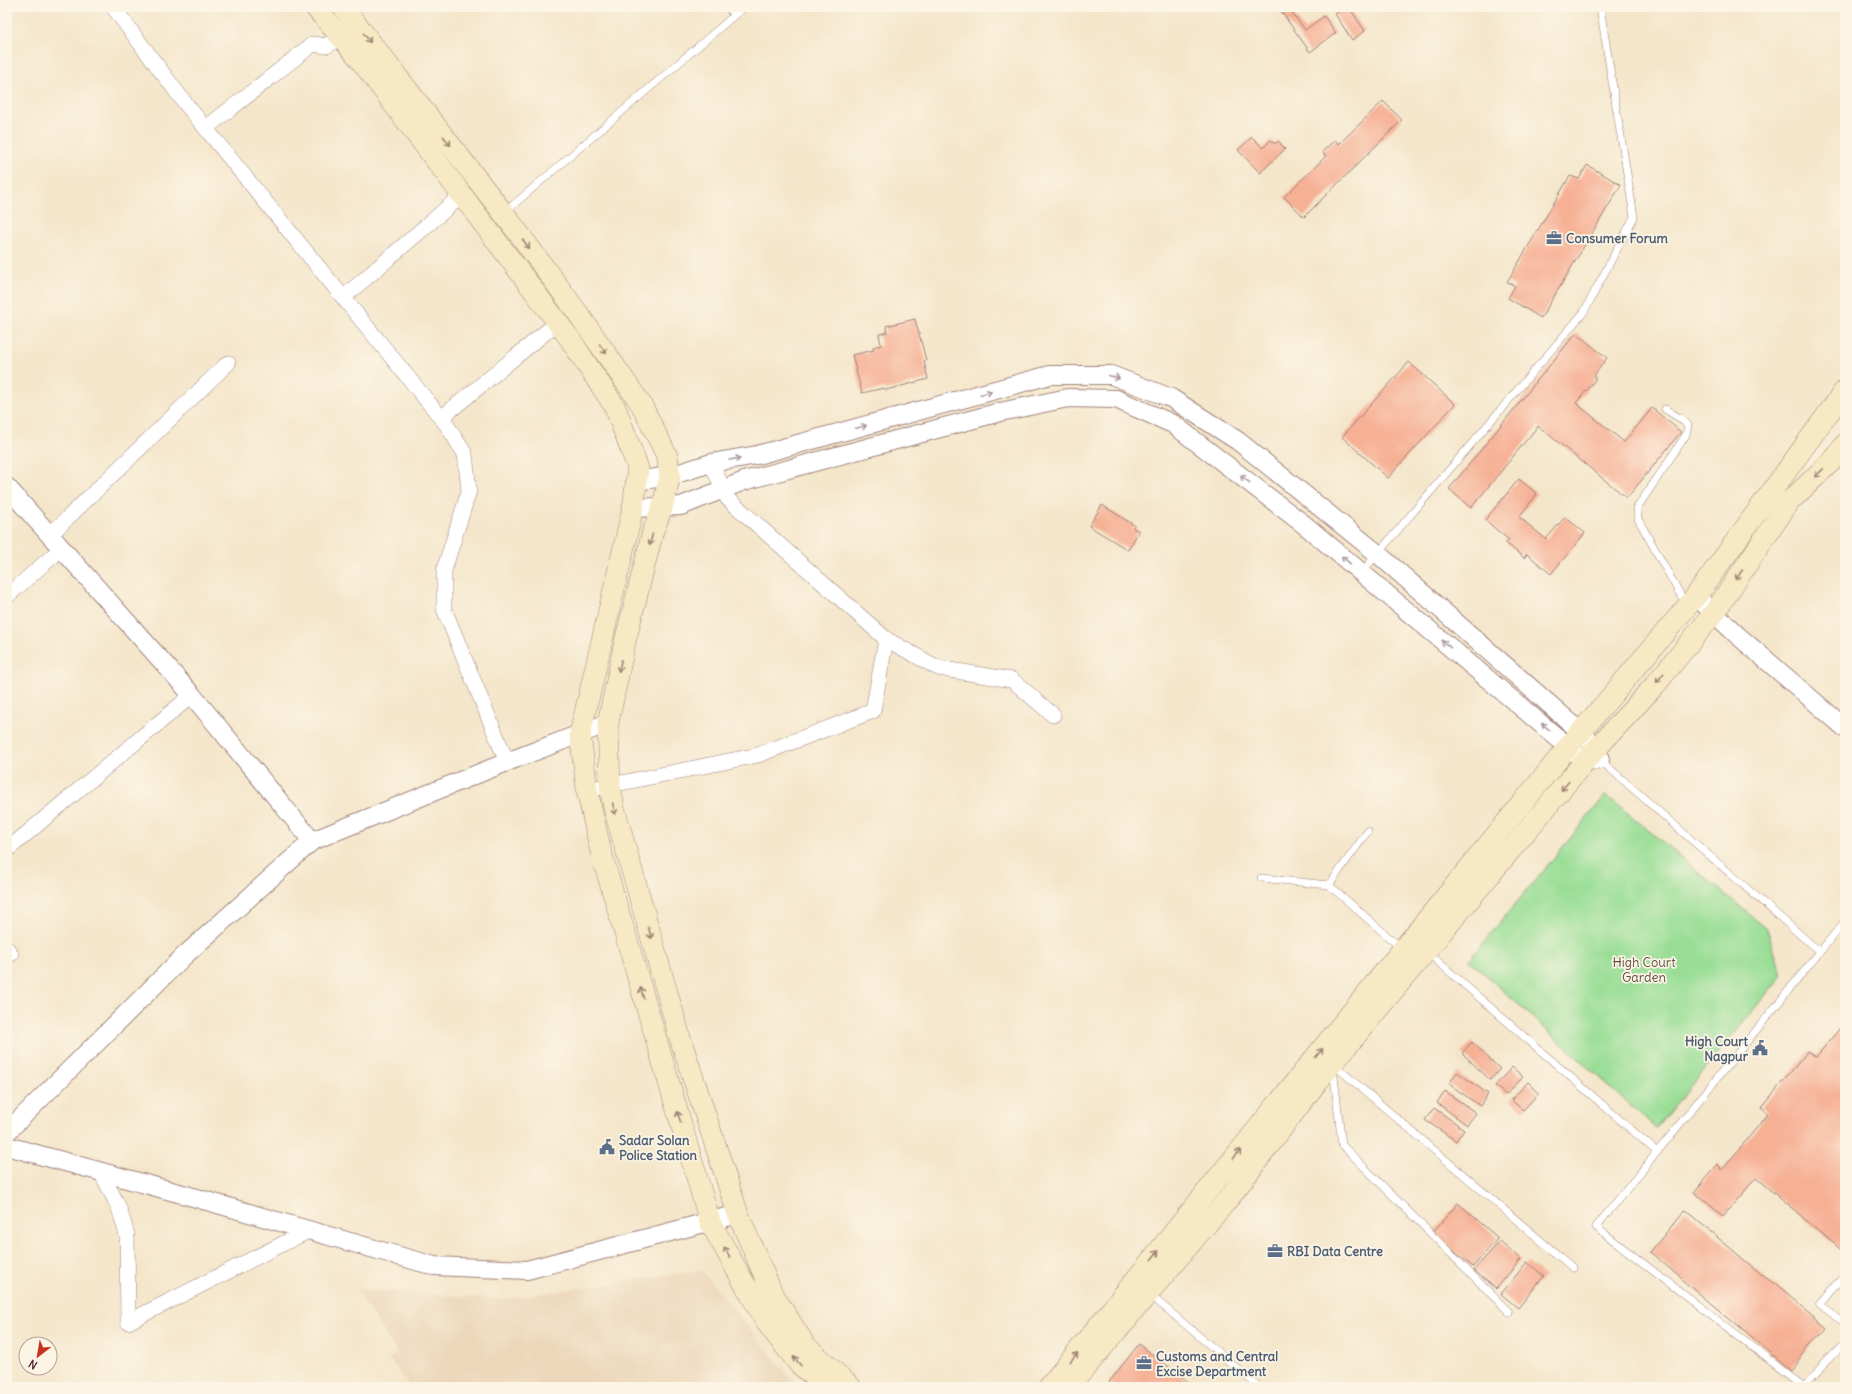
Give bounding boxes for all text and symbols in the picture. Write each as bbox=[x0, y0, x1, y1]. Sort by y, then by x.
one-way arrow bbox=[363, 32, 372, 43]
one-way arrow bbox=[443, 135, 451, 146]
office icon: Consumer Forum bbox=[1545, 229, 1563, 247]
place label: Consumer Forum bbox=[1566, 230, 1669, 247]
one-way arrow bbox=[522, 238, 530, 249]
one-way arrow bbox=[599, 343, 607, 354]
one-way arrow bbox=[1107, 374, 1120, 381]
one-way arrow bbox=[980, 388, 993, 396]
one-way arrow bbox=[854, 423, 867, 430]
one-way arrow bbox=[728, 455, 741, 463]
one-way arrow bbox=[1814, 468, 1824, 478]
one-way arrow bbox=[1239, 475, 1250, 483]
one-way arrow bbox=[646, 533, 654, 546]
one-way arrow bbox=[1341, 556, 1352, 565]
one-way arrow bbox=[1735, 570, 1743, 581]
one-way arrow bbox=[1440, 640, 1451, 649]
one-way arrow bbox=[616, 659, 624, 672]
one-way arrow bbox=[1656, 673, 1665, 684]
one-way arrow bbox=[1540, 723, 1551, 732]
one-way arrow bbox=[1560, 781, 1569, 791]
one-way arrow bbox=[611, 802, 619, 815]
one-way arrow bbox=[647, 927, 654, 940]
park label: High Court Garden bbox=[1612, 954, 1676, 986]
one-way arrow bbox=[638, 986, 645, 999]
place label: High Court Nagpur bbox=[1685, 1033, 1749, 1065]
public building icon: High Court Nagpur bbox=[1751, 1039, 1769, 1057]
one-way arrow bbox=[1314, 1048, 1323, 1059]
one-way arrow bbox=[675, 1111, 682, 1124]
place label: Sadar Solan Police Station bbox=[619, 1132, 698, 1164]
public building icon: Sadar Solan Police Station bbox=[598, 1138, 616, 1156]
one-way arrow bbox=[1233, 1149, 1241, 1160]
office icon: RBI Data Centre bbox=[1266, 1242, 1284, 1260]
place label: RBI Data Centre bbox=[1287, 1243, 1383, 1260]
one-way arrow bbox=[723, 1246, 731, 1258]
one-way arrow bbox=[1151, 1250, 1160, 1261]
north arrow bbox=[18, 1336, 58, 1376]
place label: Customs and Central Excise Department bbox=[1156, 1348, 1278, 1380]
one-way arrow bbox=[1069, 1351, 1078, 1362]
office icon: Customs and Central Excise Department bbox=[1135, 1354, 1153, 1372]
one-way arrow bbox=[793, 1356, 802, 1366]
text: N bbox=[26, 1357, 40, 1373]

